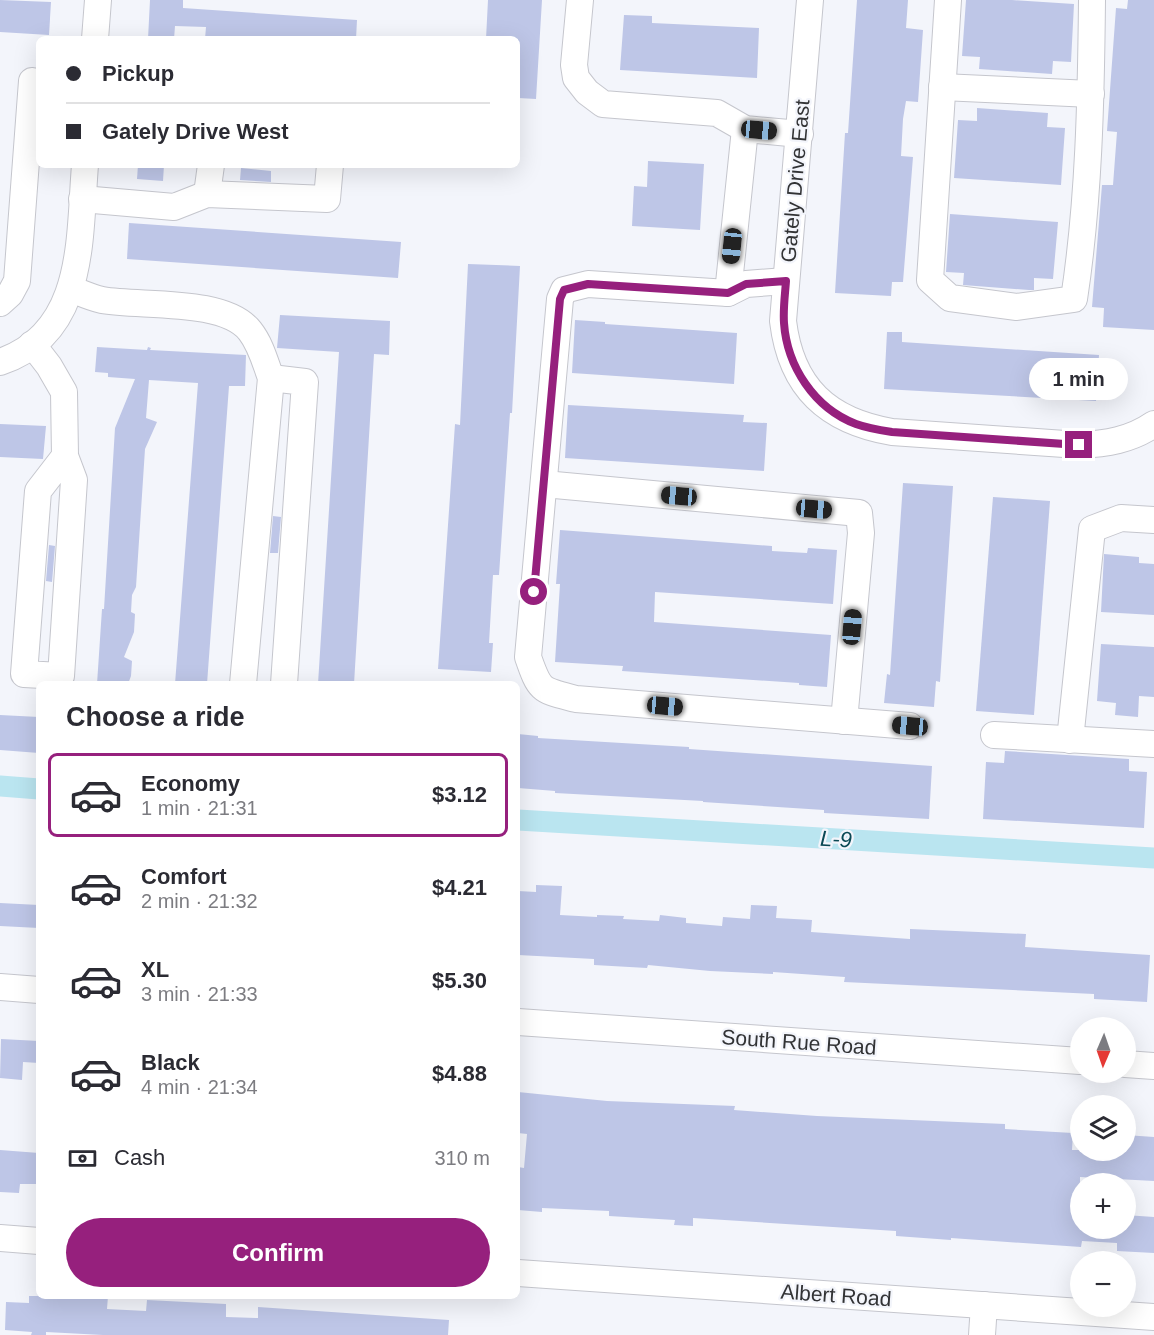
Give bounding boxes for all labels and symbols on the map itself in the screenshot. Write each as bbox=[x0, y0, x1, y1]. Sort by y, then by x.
street label: Gately Drive East bbox=[776, 98, 814, 263]
car bbox=[740, 119, 778, 141]
car bbox=[721, 227, 743, 265]
callout: 1 min bbox=[1030, 358, 1128, 400]
route end bbox=[1065, 431, 1092, 458]
car bbox=[660, 485, 698, 507]
car bbox=[795, 498, 833, 520]
route start bbox=[520, 578, 547, 605]
car bbox=[841, 608, 863, 646]
car bbox=[646, 695, 684, 717]
car bbox=[891, 715, 929, 737]
water label: L-9 bbox=[819, 826, 853, 852]
north arrow bbox=[1070, 1017, 1136, 1083]
street label: South Rue Road bbox=[721, 1025, 877, 1059]
street label: Albert Road bbox=[780, 1280, 892, 1310]

